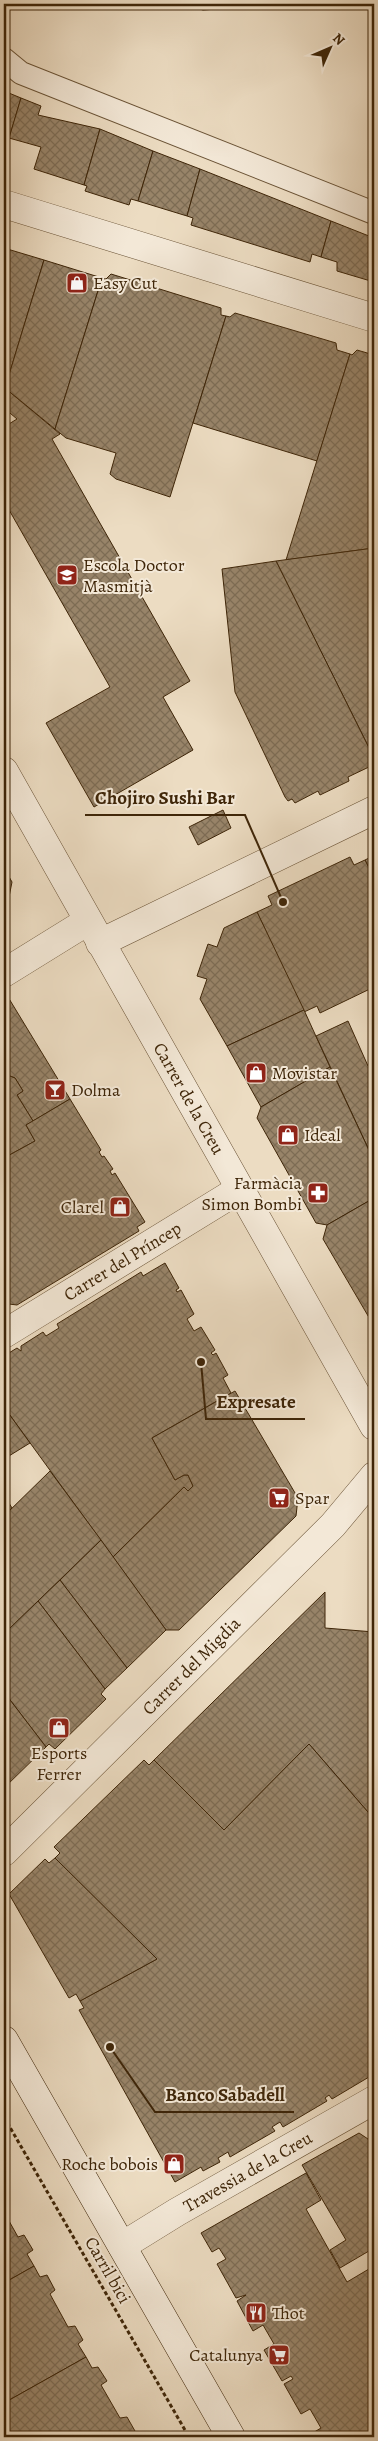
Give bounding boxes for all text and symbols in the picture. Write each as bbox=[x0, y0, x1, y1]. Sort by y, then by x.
north arrow bbox=[306, 22, 356, 72]
text: N bbox=[329, 29, 349, 49]
shop icon: Easy Cut bbox=[65, 271, 89, 295]
place label: Easy Cut bbox=[93, 271, 157, 295]
place label: Escola Doctor Masmitjà bbox=[83, 553, 185, 598]
school or university icon: Escola Doctor Masmitjà bbox=[55, 563, 79, 587]
callout: Chojiro Sushi Bar bbox=[85, 781, 245, 815]
text: Chojiro Sushi Bar bbox=[95, 785, 235, 811]
street label: Carrer de la Creu bbox=[148, 1038, 230, 1159]
shop icon: Movistar bbox=[244, 1061, 268, 1085]
place label: Movistar bbox=[272, 1061, 337, 1085]
bar icon: Dolma bbox=[43, 1078, 67, 1102]
place label: Dolma bbox=[71, 1078, 121, 1102]
shop icon: Ideal bbox=[276, 1123, 300, 1147]
place label: Ideal bbox=[304, 1123, 341, 1147]
place label: Farmàcia Simon Bombi bbox=[201, 1171, 303, 1216]
pharmacy icon: Farmàcia Simon Bombi bbox=[306, 1181, 330, 1205]
place label: Clarel bbox=[61, 1195, 105, 1219]
shop icon: Clarel bbox=[108, 1195, 132, 1219]
street label: Carrer del Príncep bbox=[59, 1216, 186, 1307]
callout: Expresate bbox=[206, 1385, 305, 1419]
text: Expresate bbox=[216, 1389, 296, 1415]
supermarket icon: Spar bbox=[267, 1486, 291, 1510]
place label: Spar bbox=[295, 1486, 329, 1510]
street label: Carrer del Migdia bbox=[137, 1611, 246, 1720]
shop icon: Esports Ferrer bbox=[47, 1716, 71, 1740]
place label: Esports Ferrer bbox=[31, 1741, 87, 1786]
callout: Banco Sabadell bbox=[155, 2078, 294, 2112]
text: Banco Sabadell bbox=[165, 2082, 285, 2108]
street label: Travessia de la Creu bbox=[179, 2126, 317, 2218]
place label: Roche bobois bbox=[61, 2152, 158, 2176]
shop icon: Roche bobois bbox=[162, 2152, 186, 2176]
street label: Carril bici bbox=[79, 2232, 137, 2308]
restaurant icon: Thot bbox=[244, 2301, 268, 2325]
place label: Thot bbox=[272, 2301, 305, 2325]
place label: Catalunya bbox=[189, 2343, 264, 2367]
supermarket icon: Catalunya bbox=[267, 2343, 291, 2367]

